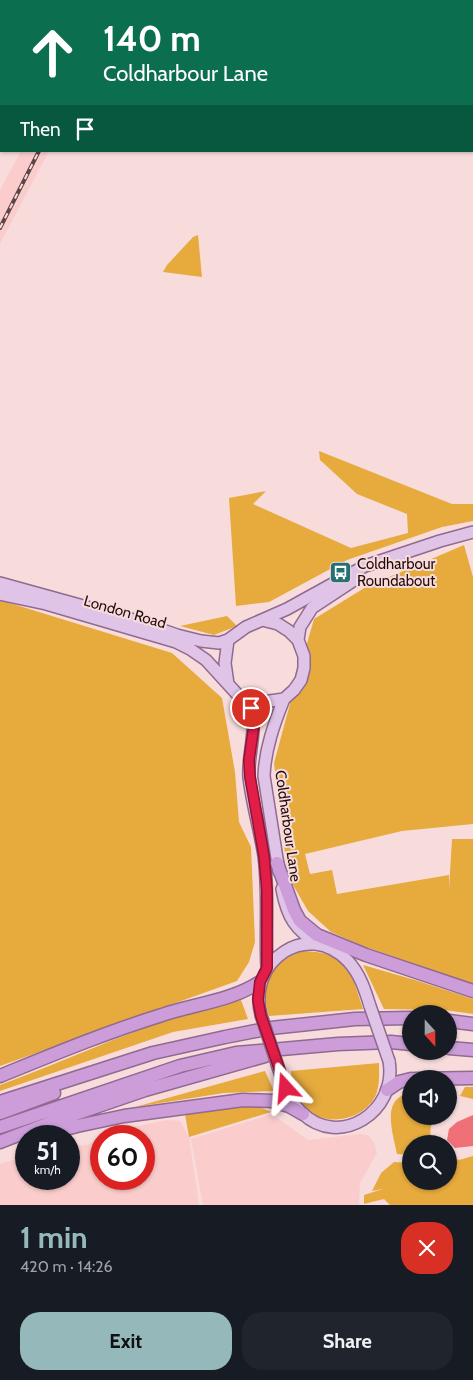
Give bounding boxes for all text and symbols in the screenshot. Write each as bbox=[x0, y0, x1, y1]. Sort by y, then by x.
text: 140 m bbox=[103, 17, 201, 60]
icon: ahead bbox=[20, 20, 85, 85]
text: Coldharbour Lane bbox=[103, 60, 268, 87]
icon: arrive bbox=[71, 115, 99, 143]
text: Then bbox=[20, 118, 61, 141]
place label: Coldharbour Roundabout bbox=[357, 555, 436, 590]
bus stop icon: Coldharbour Roundabout bbox=[329, 561, 353, 585]
street label: London Road bbox=[82, 592, 168, 632]
pin bbox=[230, 687, 272, 729]
icon: arrive bbox=[237, 694, 265, 722]
street label: Coldharbour Lane bbox=[271, 769, 305, 883]
north arrow bbox=[402, 1005, 458, 1060]
map controls bbox=[402, 1005, 457, 1190]
position arrow bbox=[259, 1061, 311, 1113]
button: sound bbox=[402, 1070, 457, 1125]
speed limit sign: 60 bbox=[90, 1125, 155, 1190]
button: search bbox=[402, 1135, 457, 1190]
text: 51 bbox=[36, 1136, 59, 1166]
text: km/h bbox=[34, 1162, 61, 1177]
text: 1 min bbox=[20, 1219, 88, 1256]
button: close bbox=[401, 1222, 453, 1274]
text: 420 m · 14:26 bbox=[20, 1257, 113, 1276]
button: Exit bbox=[20, 1312, 232, 1370]
button: Share bbox=[242, 1312, 453, 1370]

